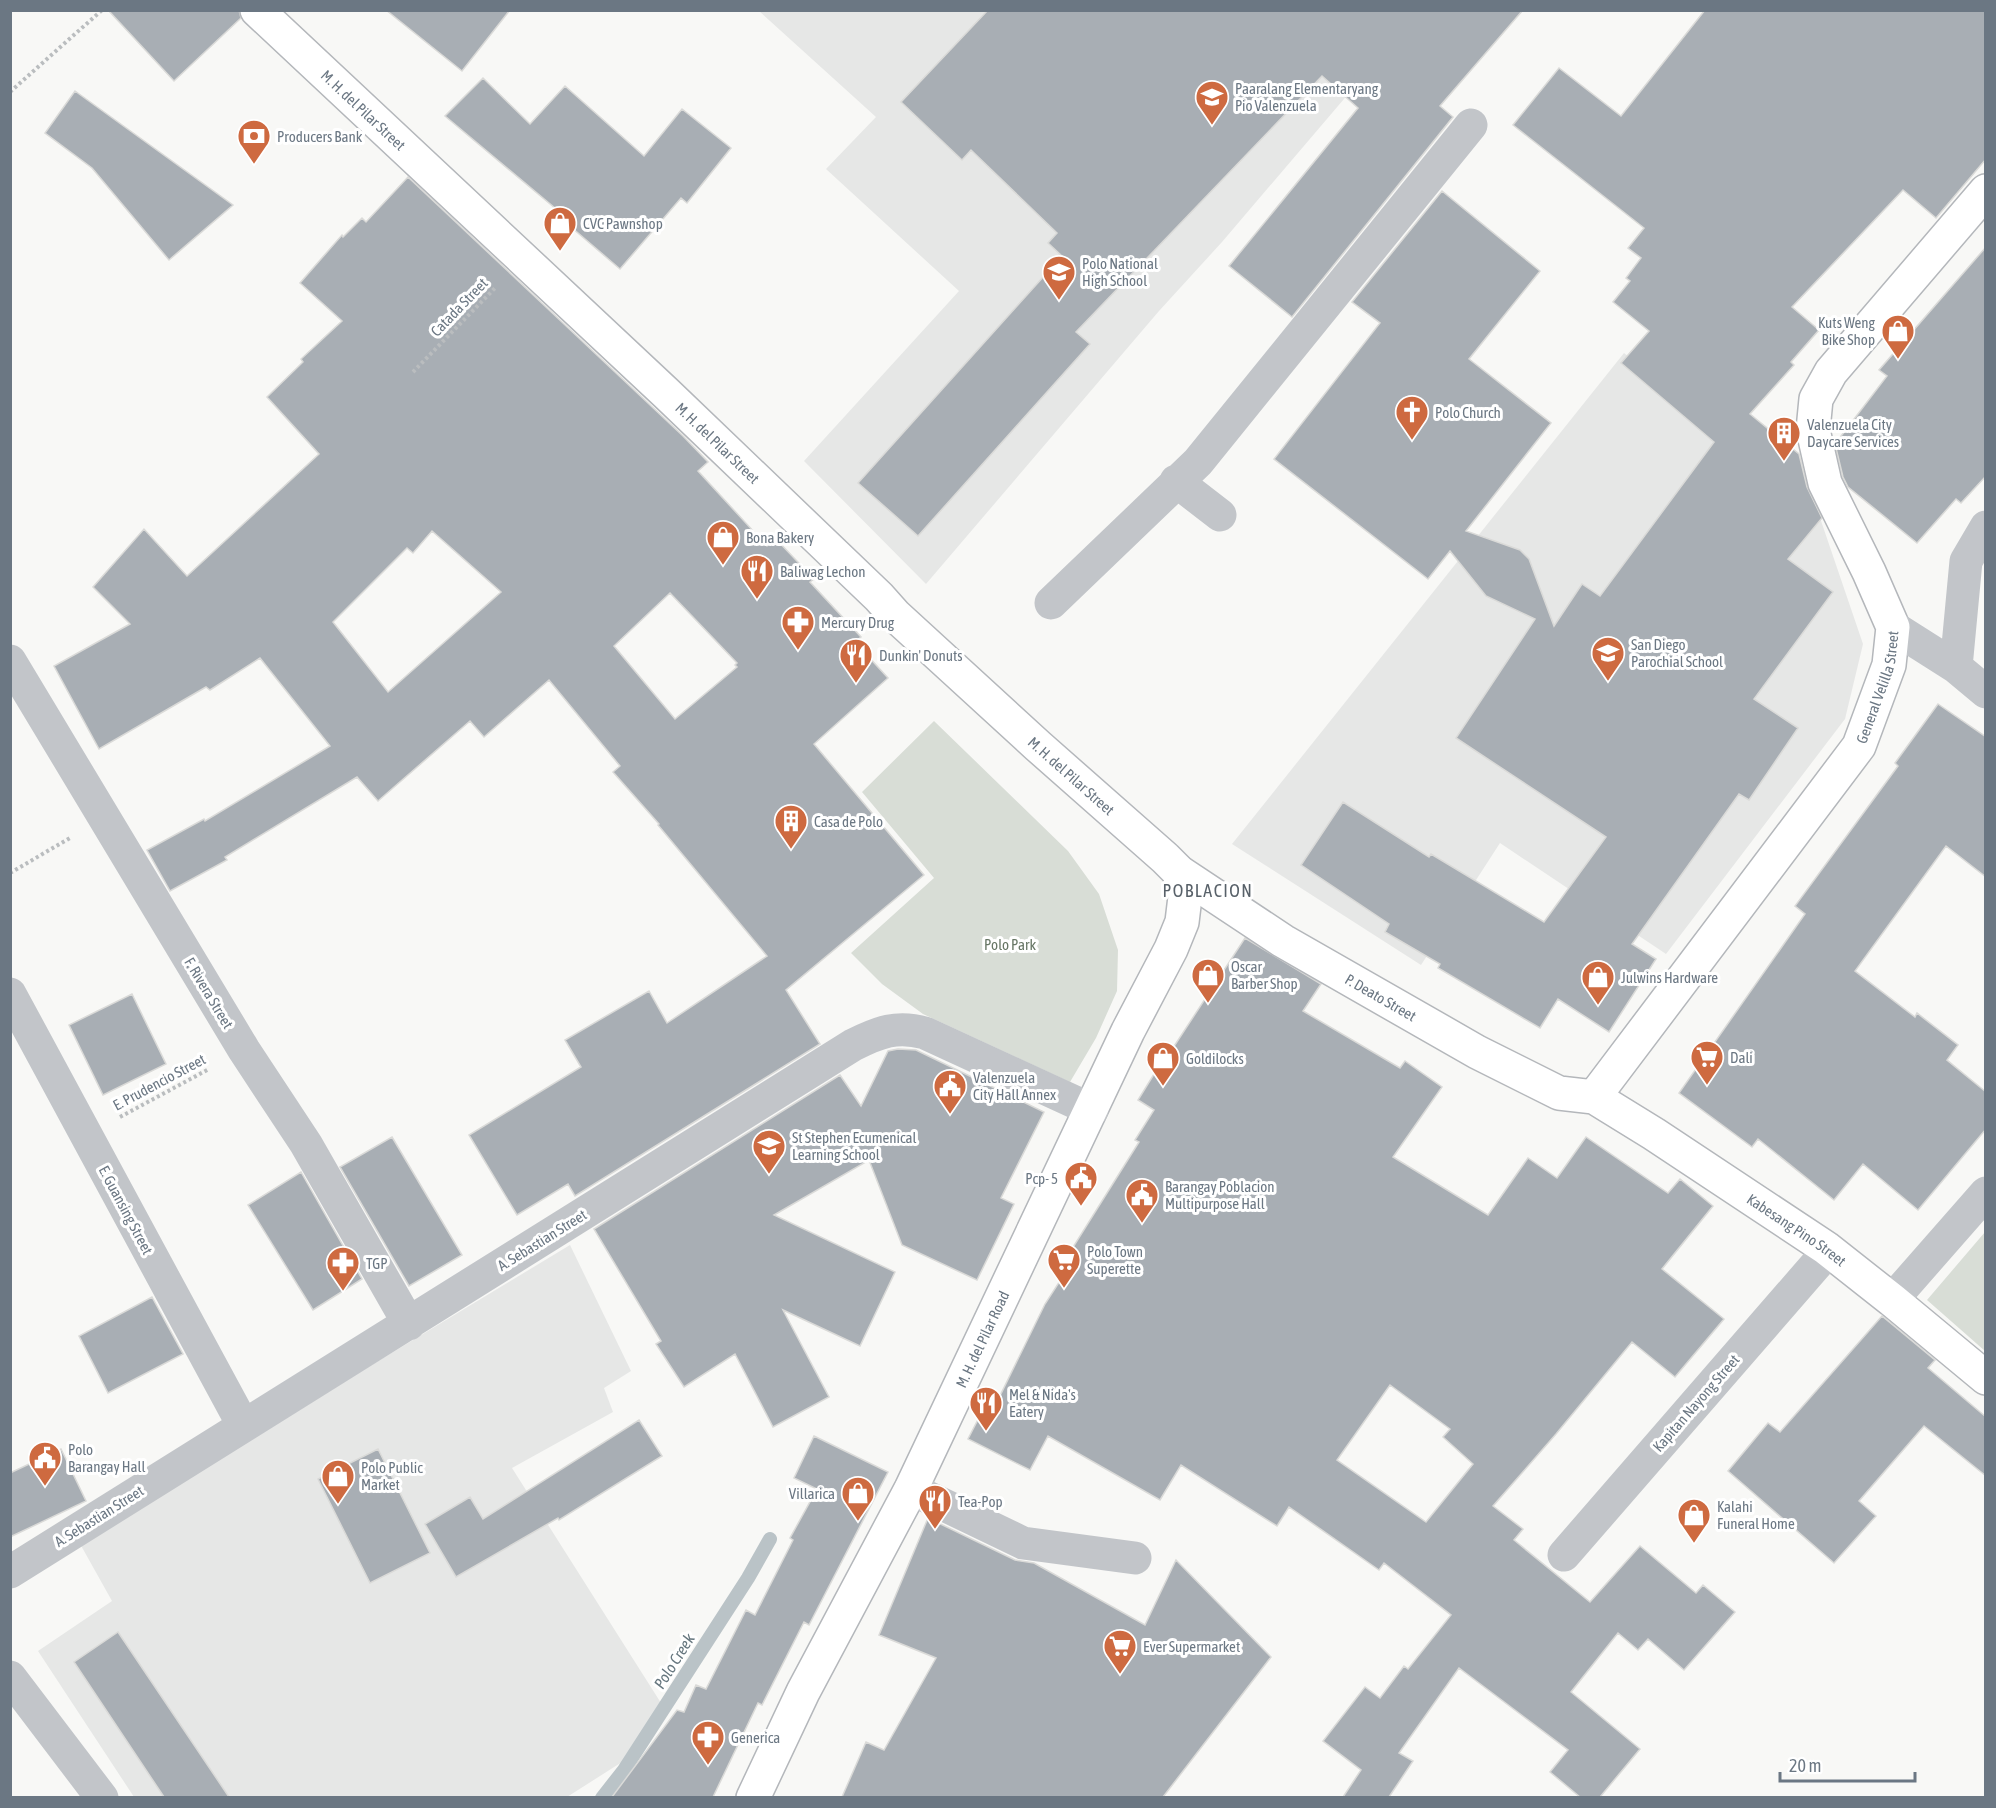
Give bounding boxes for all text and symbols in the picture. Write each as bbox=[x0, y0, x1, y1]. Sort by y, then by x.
street label: M. H. del Pilar Street bbox=[318, 66, 409, 153]
school or university icon: Paaralang Elementaryang Pio Valenzuela bbox=[1194, 79, 1230, 126]
place label: Paaralang Elementaryang Pio Valenzuela bbox=[1235, 80, 1379, 114]
bank icon: Producers Bank bbox=[236, 118, 272, 165]
place label: Producers Bank bbox=[277, 128, 363, 145]
shop icon: CVC Pawnshop bbox=[542, 205, 578, 252]
place label: CVC Pawnshop bbox=[583, 215, 663, 232]
school or university icon: Polo National High School bbox=[1041, 254, 1077, 301]
place label: Polo National High School bbox=[1082, 255, 1158, 289]
street label: Catada Street bbox=[427, 274, 491, 340]
shop icon: Kuts Weng Bike Shop bbox=[1880, 313, 1916, 360]
place label: Kuts Weng Bike Shop bbox=[1818, 314, 1876, 348]
church icon: Polo Church bbox=[1394, 394, 1430, 441]
street label: M. H. del Pilar Street bbox=[672, 399, 763, 486]
place label: Polo Church bbox=[1435, 404, 1501, 421]
building icon: Valenzuela City Daycare Services bbox=[1766, 415, 1802, 462]
place label: Valenzuela City Daycare Services bbox=[1807, 416, 1899, 450]
shop icon: Bona Bakery bbox=[705, 519, 741, 566]
place label: Bona Bakery bbox=[746, 529, 814, 546]
restaurant icon: Baliwag Lechon bbox=[739, 553, 775, 600]
place label: Baliwag Lechon bbox=[780, 563, 866, 580]
pharmacy icon: Mercury Drug bbox=[780, 604, 816, 651]
place label: Mercury Drug bbox=[821, 614, 895, 631]
street label: General Velilla Street bbox=[1852, 630, 1901, 746]
school or university icon: San Diego Parochial School bbox=[1590, 635, 1626, 682]
place label: San Diego Parochial School bbox=[1631, 636, 1723, 670]
restaurant icon: Dunkin' Donuts bbox=[838, 637, 874, 684]
place label: Dunkin' Donuts bbox=[879, 647, 963, 664]
street label: M. H. del Pilar Street bbox=[1025, 733, 1118, 818]
building icon: Casa de Polo bbox=[773, 803, 809, 850]
place label: Casa de Polo bbox=[814, 813, 883, 830]
district label: POBLACION bbox=[1163, 880, 1253, 901]
park label: Polo Park bbox=[984, 936, 1037, 953]
street label: F. Rivera Street bbox=[181, 954, 237, 1032]
shop icon: Oscar Barber Shop bbox=[1190, 957, 1226, 1004]
place label: Oscar Barber Shop bbox=[1231, 958, 1298, 992]
shop icon: Julwins Hardware bbox=[1580, 959, 1616, 1006]
place label: Julwins Hardware bbox=[1621, 969, 1718, 986]
street label: P. Deato Street bbox=[1342, 970, 1419, 1024]
supermarket icon: Dali bbox=[1689, 1039, 1725, 1086]
shop icon: Goldilocks bbox=[1145, 1040, 1181, 1087]
place label: Dali bbox=[1730, 1049, 1753, 1066]
street label: E. Prudencio Street bbox=[110, 1050, 208, 1114]
place label: Goldilocks bbox=[1186, 1050, 1244, 1067]
public building icon: Valenzuela City Hall Annex bbox=[932, 1068, 968, 1115]
place label: Valenzuela City Hall Annex bbox=[973, 1069, 1056, 1103]
school or university icon: St Stephen Ecumenical Learning School bbox=[751, 1128, 787, 1175]
place label: St Stephen Ecumenical Learning School bbox=[792, 1129, 917, 1163]
public building icon: Pcp- 5 bbox=[1063, 1160, 1099, 1207]
street label: E. Guansing Street bbox=[95, 1163, 157, 1257]
place label: Pcp- 5 bbox=[1025, 1170, 1058, 1187]
public building icon: Barangay Poblacion Multipurpose Hall bbox=[1124, 1177, 1160, 1224]
place label: Barangay Poblacion Multipurpose Hall bbox=[1165, 1178, 1274, 1212]
street label: Kabesang Pino Street bbox=[1744, 1190, 1850, 1269]
street label: A. Sebastian Street bbox=[494, 1206, 590, 1274]
supermarket icon: Polo Town Superette bbox=[1046, 1242, 1082, 1289]
place label: Polo Town Superette bbox=[1087, 1243, 1143, 1277]
pharmacy icon: TGP bbox=[325, 1245, 361, 1292]
place label: TGP bbox=[366, 1255, 388, 1272]
street label: M. H. del Pilar Road bbox=[952, 1288, 1012, 1390]
street label: Kapitan Nayong Street bbox=[1649, 1351, 1743, 1455]
restaurant icon: Mel & Nida's Eatery bbox=[968, 1385, 1004, 1432]
place label: Mel & Nida's Eatery bbox=[1009, 1386, 1076, 1420]
public building icon: Polo Barangay Hall bbox=[27, 1440, 63, 1487]
place label: Polo Barangay Hall bbox=[68, 1441, 145, 1475]
shop icon: Polo Public Market bbox=[320, 1458, 356, 1505]
place label: Polo Public Market bbox=[361, 1459, 423, 1493]
shop icon: Villarica bbox=[840, 1475, 876, 1522]
street label: A. Sebastian Street bbox=[51, 1482, 147, 1550]
restaurant icon: Tea-Pop bbox=[917, 1483, 953, 1530]
place label: Villarica bbox=[789, 1485, 835, 1502]
place label: Tea-Pop bbox=[958, 1493, 1003, 1510]
shop icon: Kalahi Funeral Home bbox=[1676, 1497, 1712, 1544]
place label: Kalahi Funeral Home bbox=[1717, 1498, 1795, 1532]
supermarket icon: Ever Supermarket bbox=[1102, 1628, 1138, 1675]
water label: Polo Creek bbox=[650, 1629, 698, 1692]
place label: Ever Supermarket bbox=[1143, 1638, 1240, 1655]
pharmacy icon: Generica bbox=[690, 1719, 726, 1766]
place label: Generica bbox=[731, 1729, 780, 1746]
scale bar bbox=[1780, 1745, 1915, 1783]
text: 20 m bbox=[1789, 1755, 1821, 1776]

